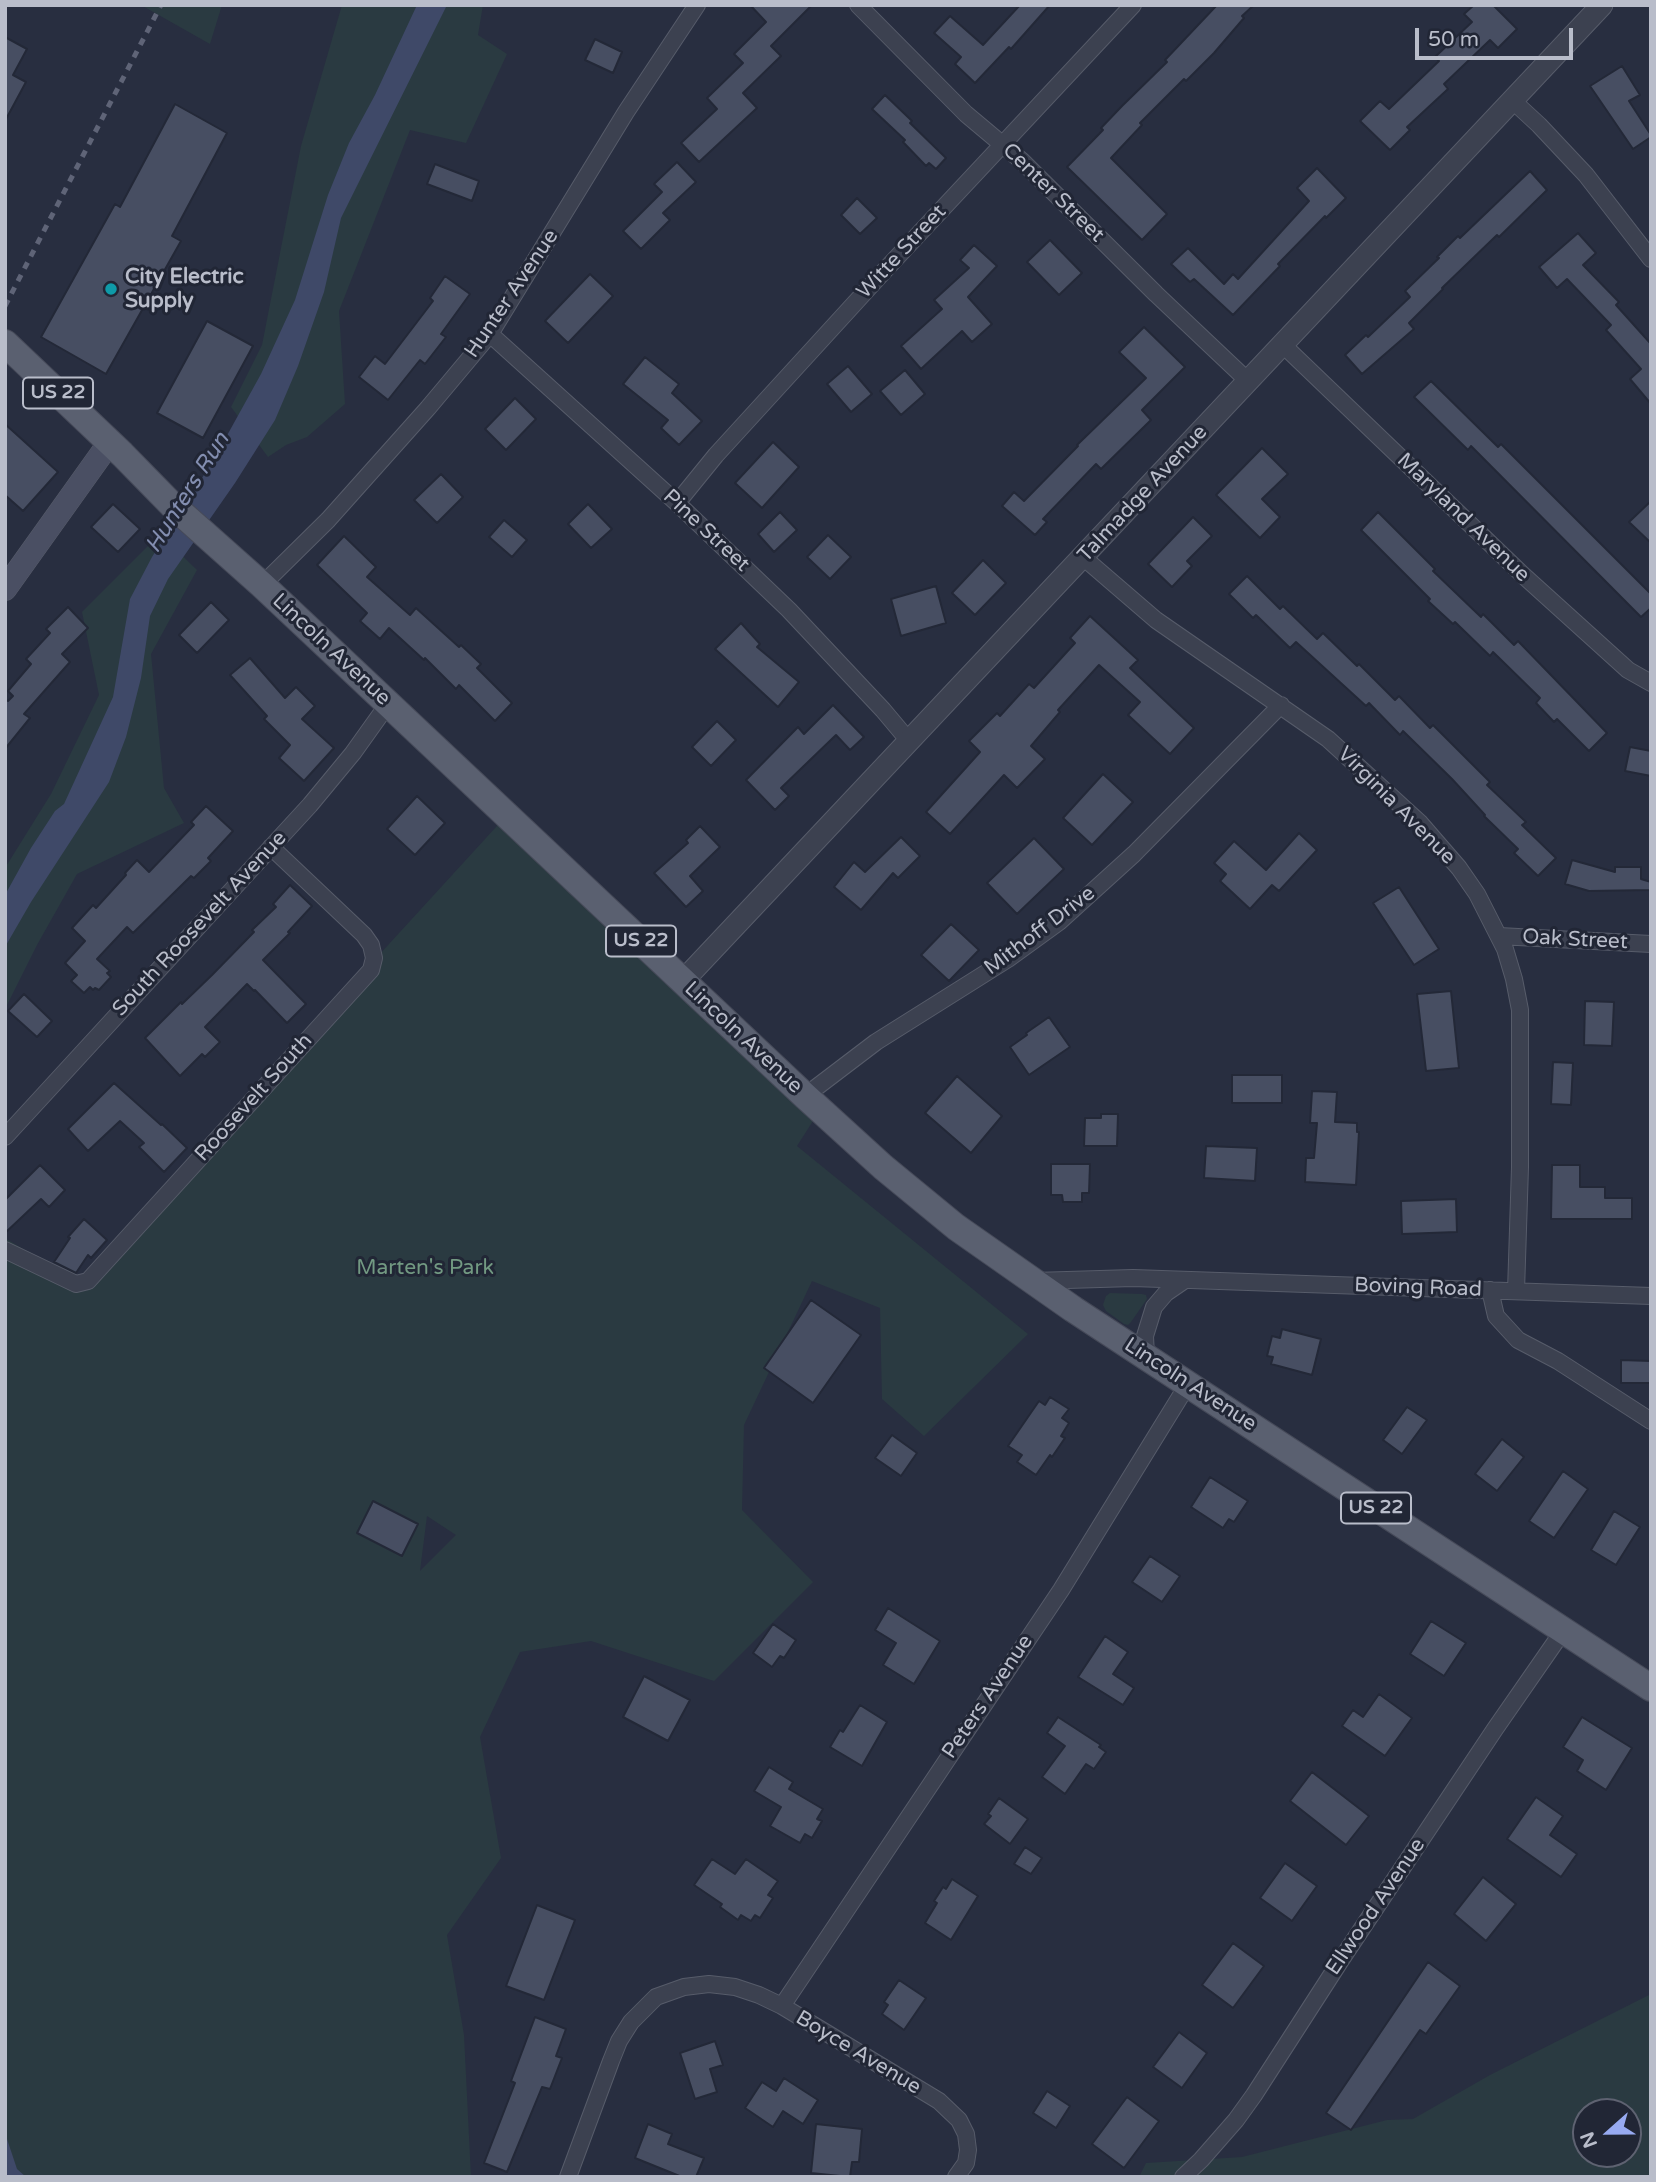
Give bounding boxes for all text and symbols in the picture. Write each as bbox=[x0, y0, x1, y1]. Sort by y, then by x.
scale bar bbox=[1418, 14, 1576, 58]
text: 50 m bbox=[1428, 27, 1479, 52]
street label: Center Street bbox=[997, 138, 1109, 248]
street label: Witte Street bbox=[852, 200, 952, 304]
street label: Hunter Avenue bbox=[460, 225, 564, 363]
place label: City Electric Supply bbox=[125, 264, 244, 314]
marker: City Electric Supply bbox=[103, 281, 119, 297]
road number: US 22 bbox=[23, 378, 93, 408]
street label: Talmadge Avenue bbox=[1073, 420, 1213, 568]
water label: Hunters Run bbox=[140, 428, 236, 558]
street label: Maryland Avenue bbox=[1391, 448, 1535, 588]
street label: Pine Street bbox=[657, 485, 755, 577]
street label: Lincoln Avenue bbox=[267, 589, 395, 711]
street label: Virginia Avenue bbox=[1332, 742, 1460, 870]
street label: South Roosevelt Avenue bbox=[108, 826, 292, 1022]
street label: Mithoff Drive bbox=[980, 881, 1100, 981]
road number: US 22 bbox=[606, 925, 676, 956]
street label: Oak Street bbox=[1522, 925, 1628, 955]
street label: Lincoln Avenue bbox=[679, 977, 807, 1099]
street label: Roosevelt South bbox=[190, 1029, 318, 1167]
park label: Marten's Park bbox=[356, 1255, 494, 1281]
street label: Boving Road bbox=[1354, 1273, 1482, 1303]
street label: Lincoln Avenue bbox=[1119, 1333, 1261, 1437]
road number: US 22 bbox=[1341, 1492, 1411, 1524]
street label: Peters Avenue bbox=[937, 1630, 1039, 1764]
street label: Ellwood Avenue bbox=[1321, 1834, 1431, 1980]
street label: Boyce Avenue bbox=[791, 2006, 925, 2100]
north arrow bbox=[1572, 2098, 1642, 2168]
text: N bbox=[1576, 2129, 1602, 2151]

